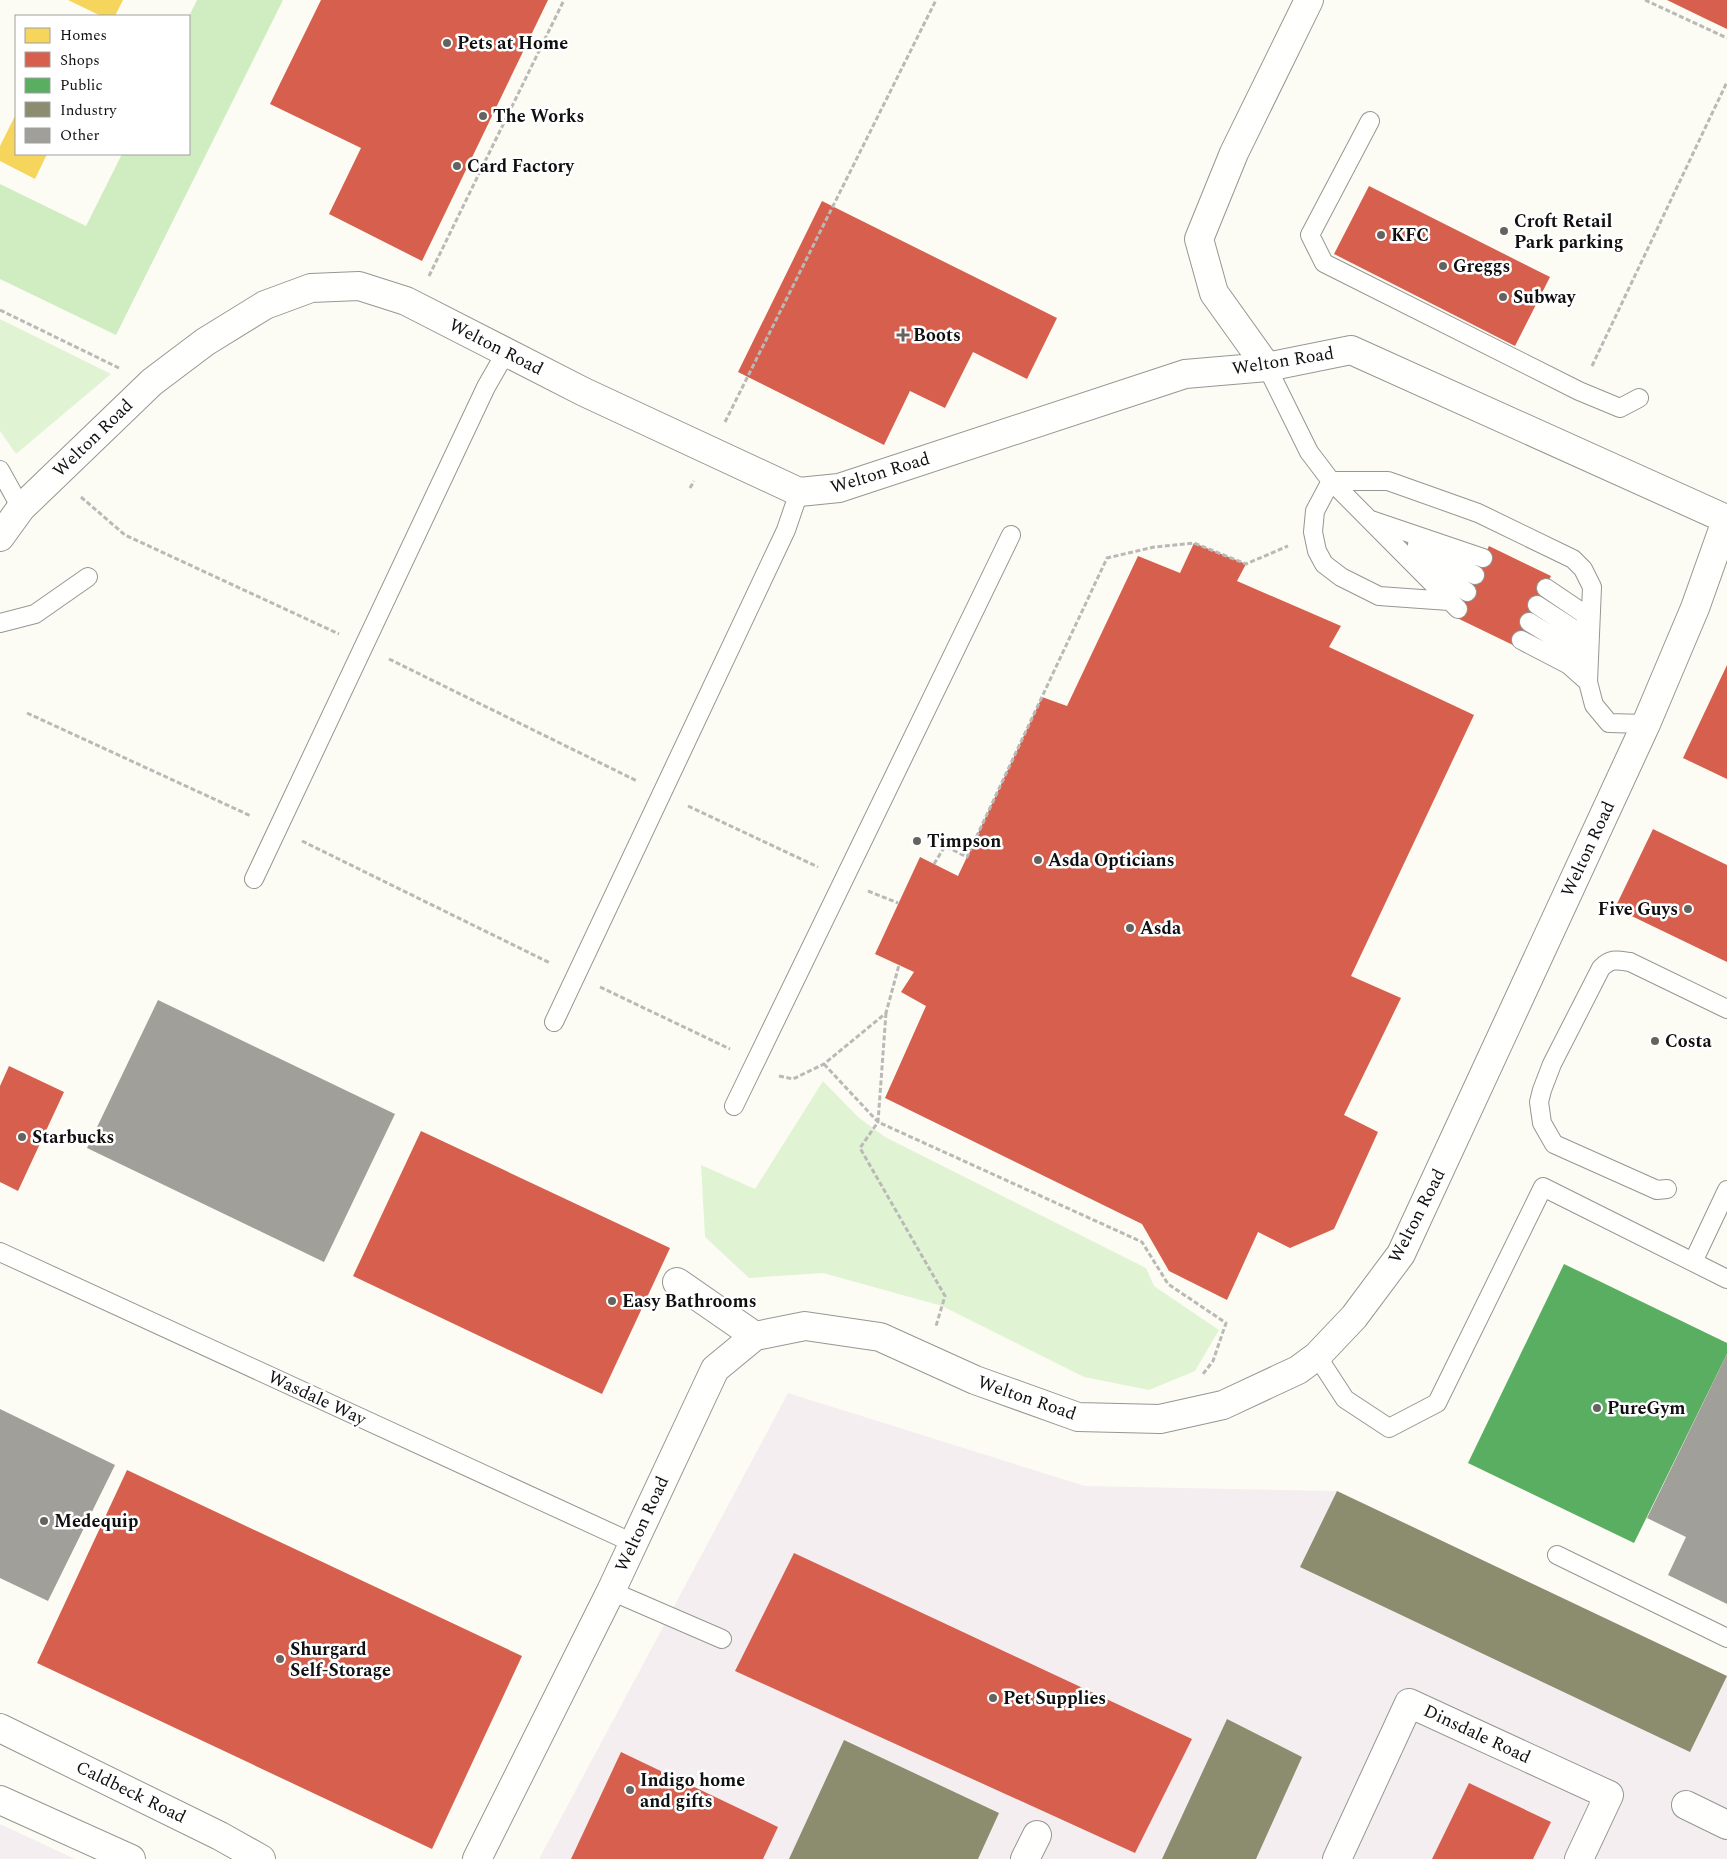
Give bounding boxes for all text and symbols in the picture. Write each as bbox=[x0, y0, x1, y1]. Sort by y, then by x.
legend bbox=[15, 15, 190, 155]
text: Homes bbox=[60, 24, 107, 47]
place label: Pets at Home bbox=[457, 30, 568, 57]
marker: Pets at Home bbox=[441, 37, 453, 49]
text: Shops bbox=[60, 49, 100, 72]
text: Public bbox=[60, 74, 103, 97]
text: Industry bbox=[60, 99, 117, 122]
place label: The Works bbox=[493, 103, 584, 130]
marker: The Works bbox=[477, 110, 489, 122]
text: Other bbox=[60, 124, 99, 147]
place label: Card Factory bbox=[467, 153, 575, 180]
marker: Card Factory bbox=[451, 160, 463, 172]
place label: Croft Retail Park parking bbox=[1514, 208, 1623, 256]
place label: KFC bbox=[1391, 222, 1429, 249]
marker: Croft Retail Park parking bbox=[1498, 225, 1510, 237]
marker: KFC bbox=[1375, 229, 1387, 241]
place label: Greggs bbox=[1453, 253, 1510, 280]
marker: Greggs bbox=[1437, 260, 1449, 272]
place label: Subway bbox=[1513, 284, 1577, 311]
marker: Subway bbox=[1497, 291, 1509, 303]
street label: Welton Road bbox=[444, 312, 548, 382]
place label: Boots bbox=[913, 322, 961, 349]
marker: Boots bbox=[897, 329, 909, 341]
street label: Welton Road bbox=[1230, 340, 1336, 382]
street label: Welton Road bbox=[47, 393, 139, 483]
street label: Welton Road bbox=[827, 445, 933, 501]
street label: Welton Road bbox=[1554, 797, 1622, 901]
place label: Timpson bbox=[927, 828, 1001, 855]
marker: Timpson bbox=[911, 835, 923, 847]
place label: Asda Opticians bbox=[1048, 847, 1175, 874]
marker: Asda Opticians bbox=[1032, 854, 1044, 866]
place label: Five Guys bbox=[1598, 896, 1678, 923]
marker: Five Guys bbox=[1682, 903, 1694, 915]
place label: Asda bbox=[1140, 915, 1182, 942]
marker: Asda bbox=[1124, 922, 1136, 934]
place label: Costa bbox=[1665, 1028, 1712, 1055]
marker: Costa bbox=[1649, 1035, 1661, 1047]
place label: Starbucks bbox=[32, 1124, 114, 1151]
marker: Starbucks bbox=[16, 1131, 28, 1143]
street label: Welton Road bbox=[1382, 1164, 1452, 1268]
place label: Easy Bathrooms bbox=[622, 1288, 757, 1315]
marker: Easy Bathrooms bbox=[606, 1295, 618, 1307]
street label: Wasdale Way bbox=[263, 1363, 372, 1433]
street label: Welton Road bbox=[974, 1368, 1080, 1428]
place label: PureGym bbox=[1607, 1395, 1685, 1422]
marker: PureGym bbox=[1591, 1402, 1603, 1414]
street label: Welton Road bbox=[608, 1472, 676, 1576]
place label: Medequip bbox=[54, 1508, 138, 1535]
marker: Medequip bbox=[38, 1515, 50, 1527]
place label: Shurgard Self-Storage bbox=[290, 1636, 391, 1684]
marker: Shurgard Self-Storage bbox=[274, 1653, 286, 1665]
place label: Pet Supplies bbox=[1003, 1685, 1106, 1712]
marker: Pet Supplies bbox=[987, 1692, 999, 1704]
street label: Dinsdale Road bbox=[1419, 1697, 1535, 1771]
street label: Caldbeck Road bbox=[71, 1754, 191, 1830]
place label: Indigo home and gifts bbox=[640, 1767, 745, 1815]
marker: Indigo home and gifts bbox=[624, 1784, 636, 1796]

